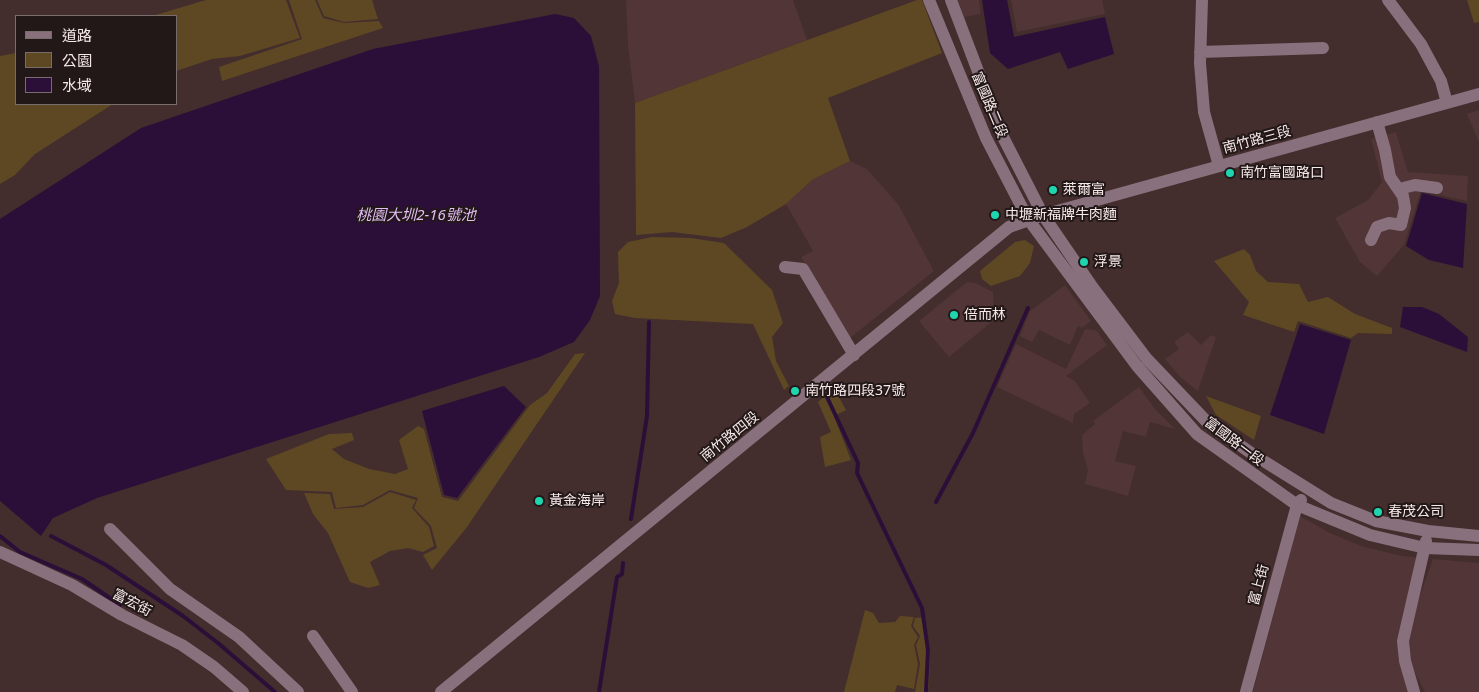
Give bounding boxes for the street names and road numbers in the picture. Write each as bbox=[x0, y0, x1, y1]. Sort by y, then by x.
street label: 富國路二段 bbox=[968, 70, 1010, 140]
street label: 南竹路三段 bbox=[1221, 123, 1293, 157]
street label: 南竹路四段 bbox=[698, 408, 762, 466]
street label: 富國路一段 bbox=[1201, 414, 1267, 470]
street label: 富上街 bbox=[1245, 563, 1273, 607]
street label: 富宏街 bbox=[110, 586, 154, 620]

